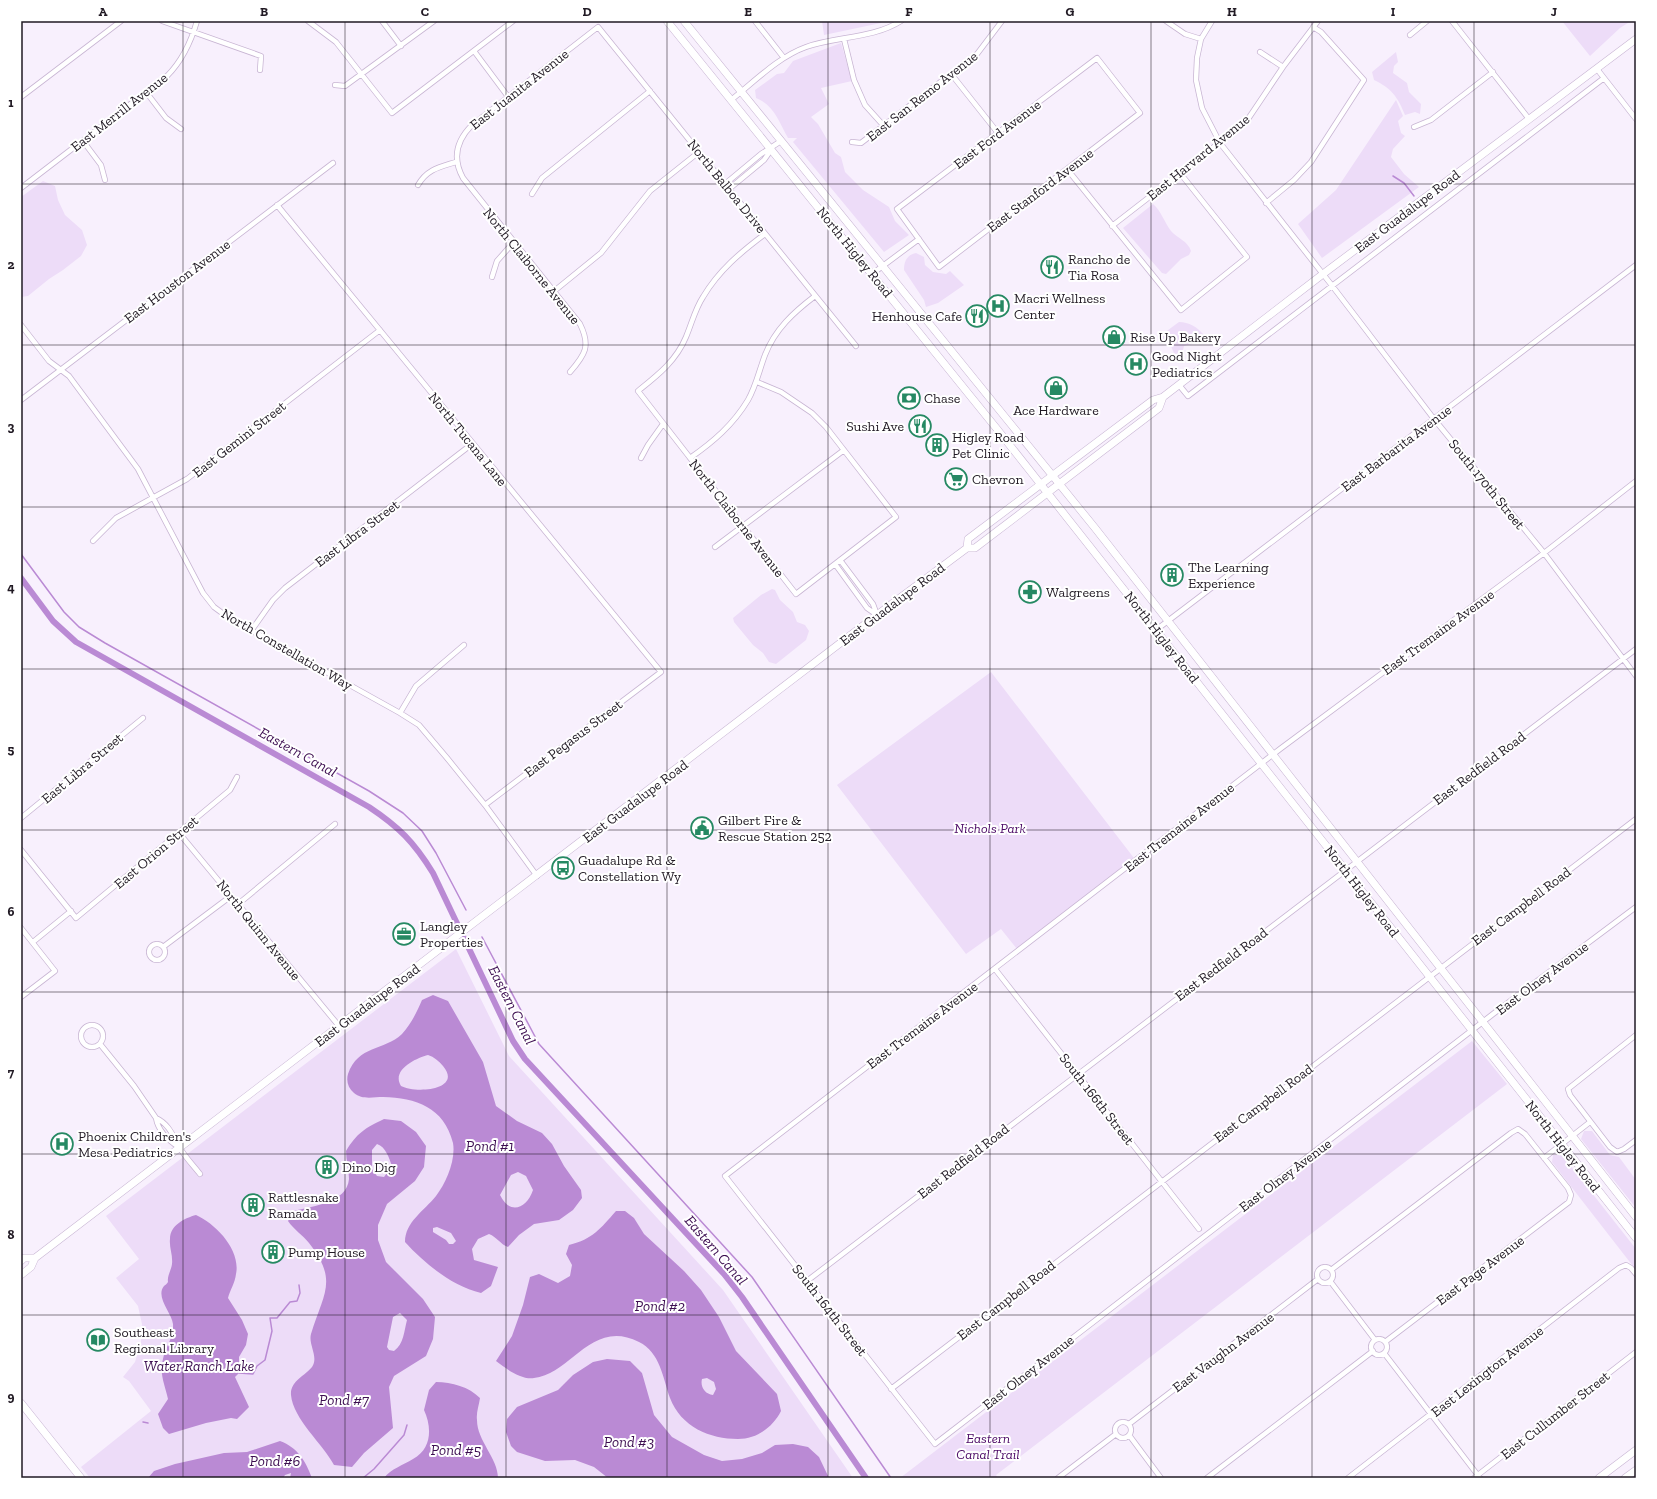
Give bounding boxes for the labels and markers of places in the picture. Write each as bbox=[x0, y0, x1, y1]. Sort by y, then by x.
place label: Rancho de Tia Rosa bbox=[1068, 251, 1131, 284]
restaurant icon: Rancho de Tia Rosa bbox=[1039, 254, 1065, 280]
place label: Macri Wellness Center bbox=[1014, 290, 1105, 323]
hospital icon: Macri Wellness Center bbox=[985, 293, 1011, 319]
restaurant icon: Henhouse Cafe bbox=[964, 303, 990, 329]
place label: Henhouse Cafe bbox=[872, 308, 962, 325]
shop icon: Rise Up Bakery bbox=[1101, 324, 1127, 350]
place label: Rise Up Bakery bbox=[1130, 329, 1222, 346]
place label: Good Night Pediatrics bbox=[1152, 348, 1222, 381]
hospital icon: Good Night Pediatrics bbox=[1123, 351, 1149, 377]
shop icon: Ace Hardware bbox=[1043, 375, 1069, 401]
bank icon: Chase bbox=[896, 385, 922, 411]
place label: Chase bbox=[924, 390, 961, 407]
place label: Ace Hardware bbox=[1013, 402, 1099, 419]
restaurant icon: Sushi Ave bbox=[907, 413, 933, 439]
place label: Sushi Ave bbox=[846, 418, 904, 435]
place label: Higley Road Pet Clinic bbox=[952, 429, 1025, 462]
building icon: Higley Road Pet Clinic bbox=[924, 432, 950, 458]
supermarket icon: Chevron bbox=[943, 466, 969, 492]
place label: Chevron bbox=[972, 471, 1023, 488]
place label: The Learning Experience bbox=[1188, 559, 1269, 592]
building icon: The Learning Experience bbox=[1159, 562, 1185, 588]
pharmacy icon: Walgreens bbox=[1017, 579, 1043, 605]
place label: Walgreens bbox=[1046, 584, 1110, 601]
place label: Gilbert Fire & Rescue Station 252 bbox=[718, 812, 832, 845]
public building icon: Gilbert Fire & Rescue Station 252 bbox=[689, 815, 715, 841]
place label: Guadalupe Rd & Constellation Wy bbox=[578, 852, 682, 885]
bus stop icon: Guadalupe Rd & Constellation Wy bbox=[550, 855, 576, 881]
place label: Langley Properties bbox=[420, 918, 483, 951]
office icon: Langley Properties bbox=[391, 921, 417, 947]
place label: Phoenix Children's Mesa Pediatrics bbox=[78, 1128, 191, 1161]
hospital icon: Phoenix Children's Mesa Pediatrics bbox=[49, 1131, 75, 1157]
building icon: Dino Dig bbox=[314, 1154, 340, 1180]
place label: Dino Dig bbox=[342, 1159, 396, 1176]
place label: Rattlesnake Ramada bbox=[268, 1189, 339, 1222]
building icon: Rattlesnake Ramada bbox=[240, 1192, 266, 1218]
building icon: Pump House bbox=[260, 1239, 286, 1265]
place label: Pump House bbox=[288, 1244, 365, 1261]
place label: Southeast Regional Library bbox=[114, 1324, 215, 1357]
library icon: Southeast Regional Library bbox=[85, 1327, 111, 1353]

